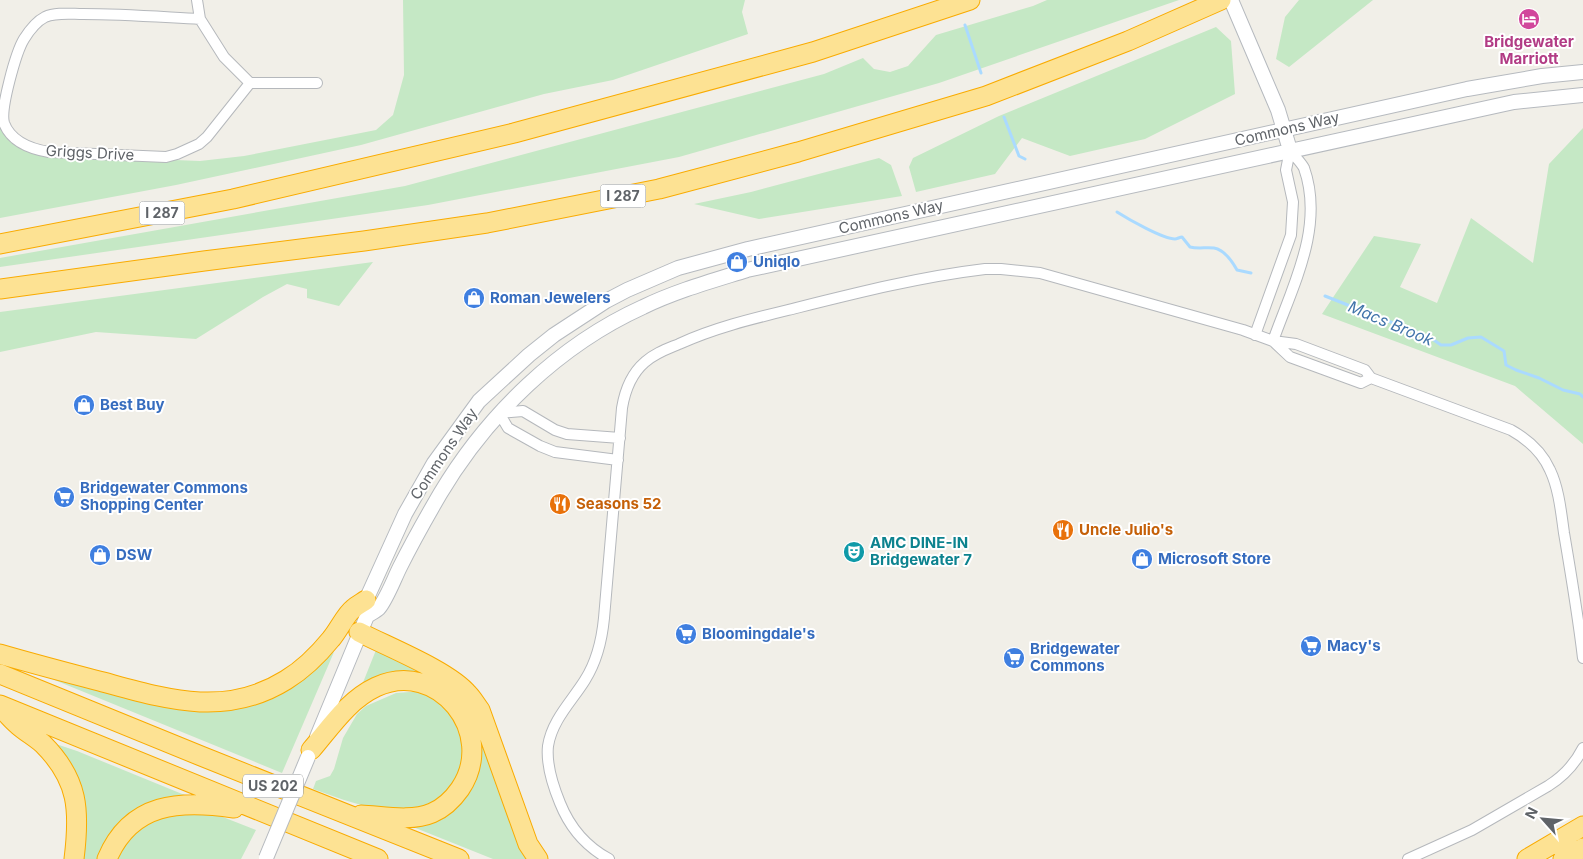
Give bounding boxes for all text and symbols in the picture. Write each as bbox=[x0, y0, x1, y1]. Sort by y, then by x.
hotel icon: Bridgewater Marriott bbox=[1517, 7, 1541, 31]
place label: Bridgewater Marriott bbox=[1484, 32, 1574, 68]
street label: Commons Way bbox=[1233, 107, 1342, 150]
street label: Griggs Drive bbox=[45, 141, 135, 164]
road number: I 287 bbox=[600, 185, 646, 208]
street label: Commons Way bbox=[837, 195, 946, 238]
road number: I 287 bbox=[140, 202, 184, 224]
shop icon: Uniqlo bbox=[725, 250, 749, 274]
place label: Uniqlo bbox=[753, 252, 800, 271]
shop icon: Roman Jewelers bbox=[462, 286, 486, 310]
place label: Roman Jewelers bbox=[490, 288, 611, 307]
water label: Macs Brook bbox=[1345, 296, 1437, 350]
shop icon: Best Buy bbox=[72, 393, 96, 417]
place label: Best Buy bbox=[100, 395, 165, 414]
street label: Commons Way bbox=[406, 404, 482, 503]
place label: Bridgewater Commons Shopping Center bbox=[80, 478, 248, 514]
supermarket icon: Bridgewater Commons Shopping Center bbox=[52, 485, 76, 509]
restaurant icon: Seasons 52 bbox=[548, 492, 572, 516]
place label: Seasons 52 bbox=[576, 494, 662, 513]
restaurant icon: Uncle Julio's bbox=[1051, 518, 1075, 542]
place label: Uncle Julio's bbox=[1079, 520, 1173, 539]
place label: AMC DINE-IN Bridgewater 7 bbox=[870, 533, 972, 569]
theatre icon: AMC DINE-IN Bridgewater 7 bbox=[842, 540, 866, 564]
shop icon: DSW bbox=[88, 543, 112, 567]
place label: DSW bbox=[116, 545, 153, 564]
shop icon: Microsoft Store bbox=[1130, 547, 1154, 571]
place label: Microsoft Store bbox=[1158, 549, 1271, 568]
supermarket icon: Bloomingdale's bbox=[674, 622, 698, 646]
place label: Bloomingdale's bbox=[702, 624, 815, 643]
supermarket icon: Macy's bbox=[1299, 634, 1323, 658]
place label: Macy's bbox=[1327, 636, 1381, 655]
place label: Bridgewater Commons bbox=[1030, 639, 1120, 675]
supermarket icon: Bridgewater Commons bbox=[1002, 646, 1026, 670]
road number: US 202 bbox=[243, 774, 303, 798]
north arrow bbox=[1518, 794, 1568, 844]
text: N bbox=[1521, 804, 1541, 821]

